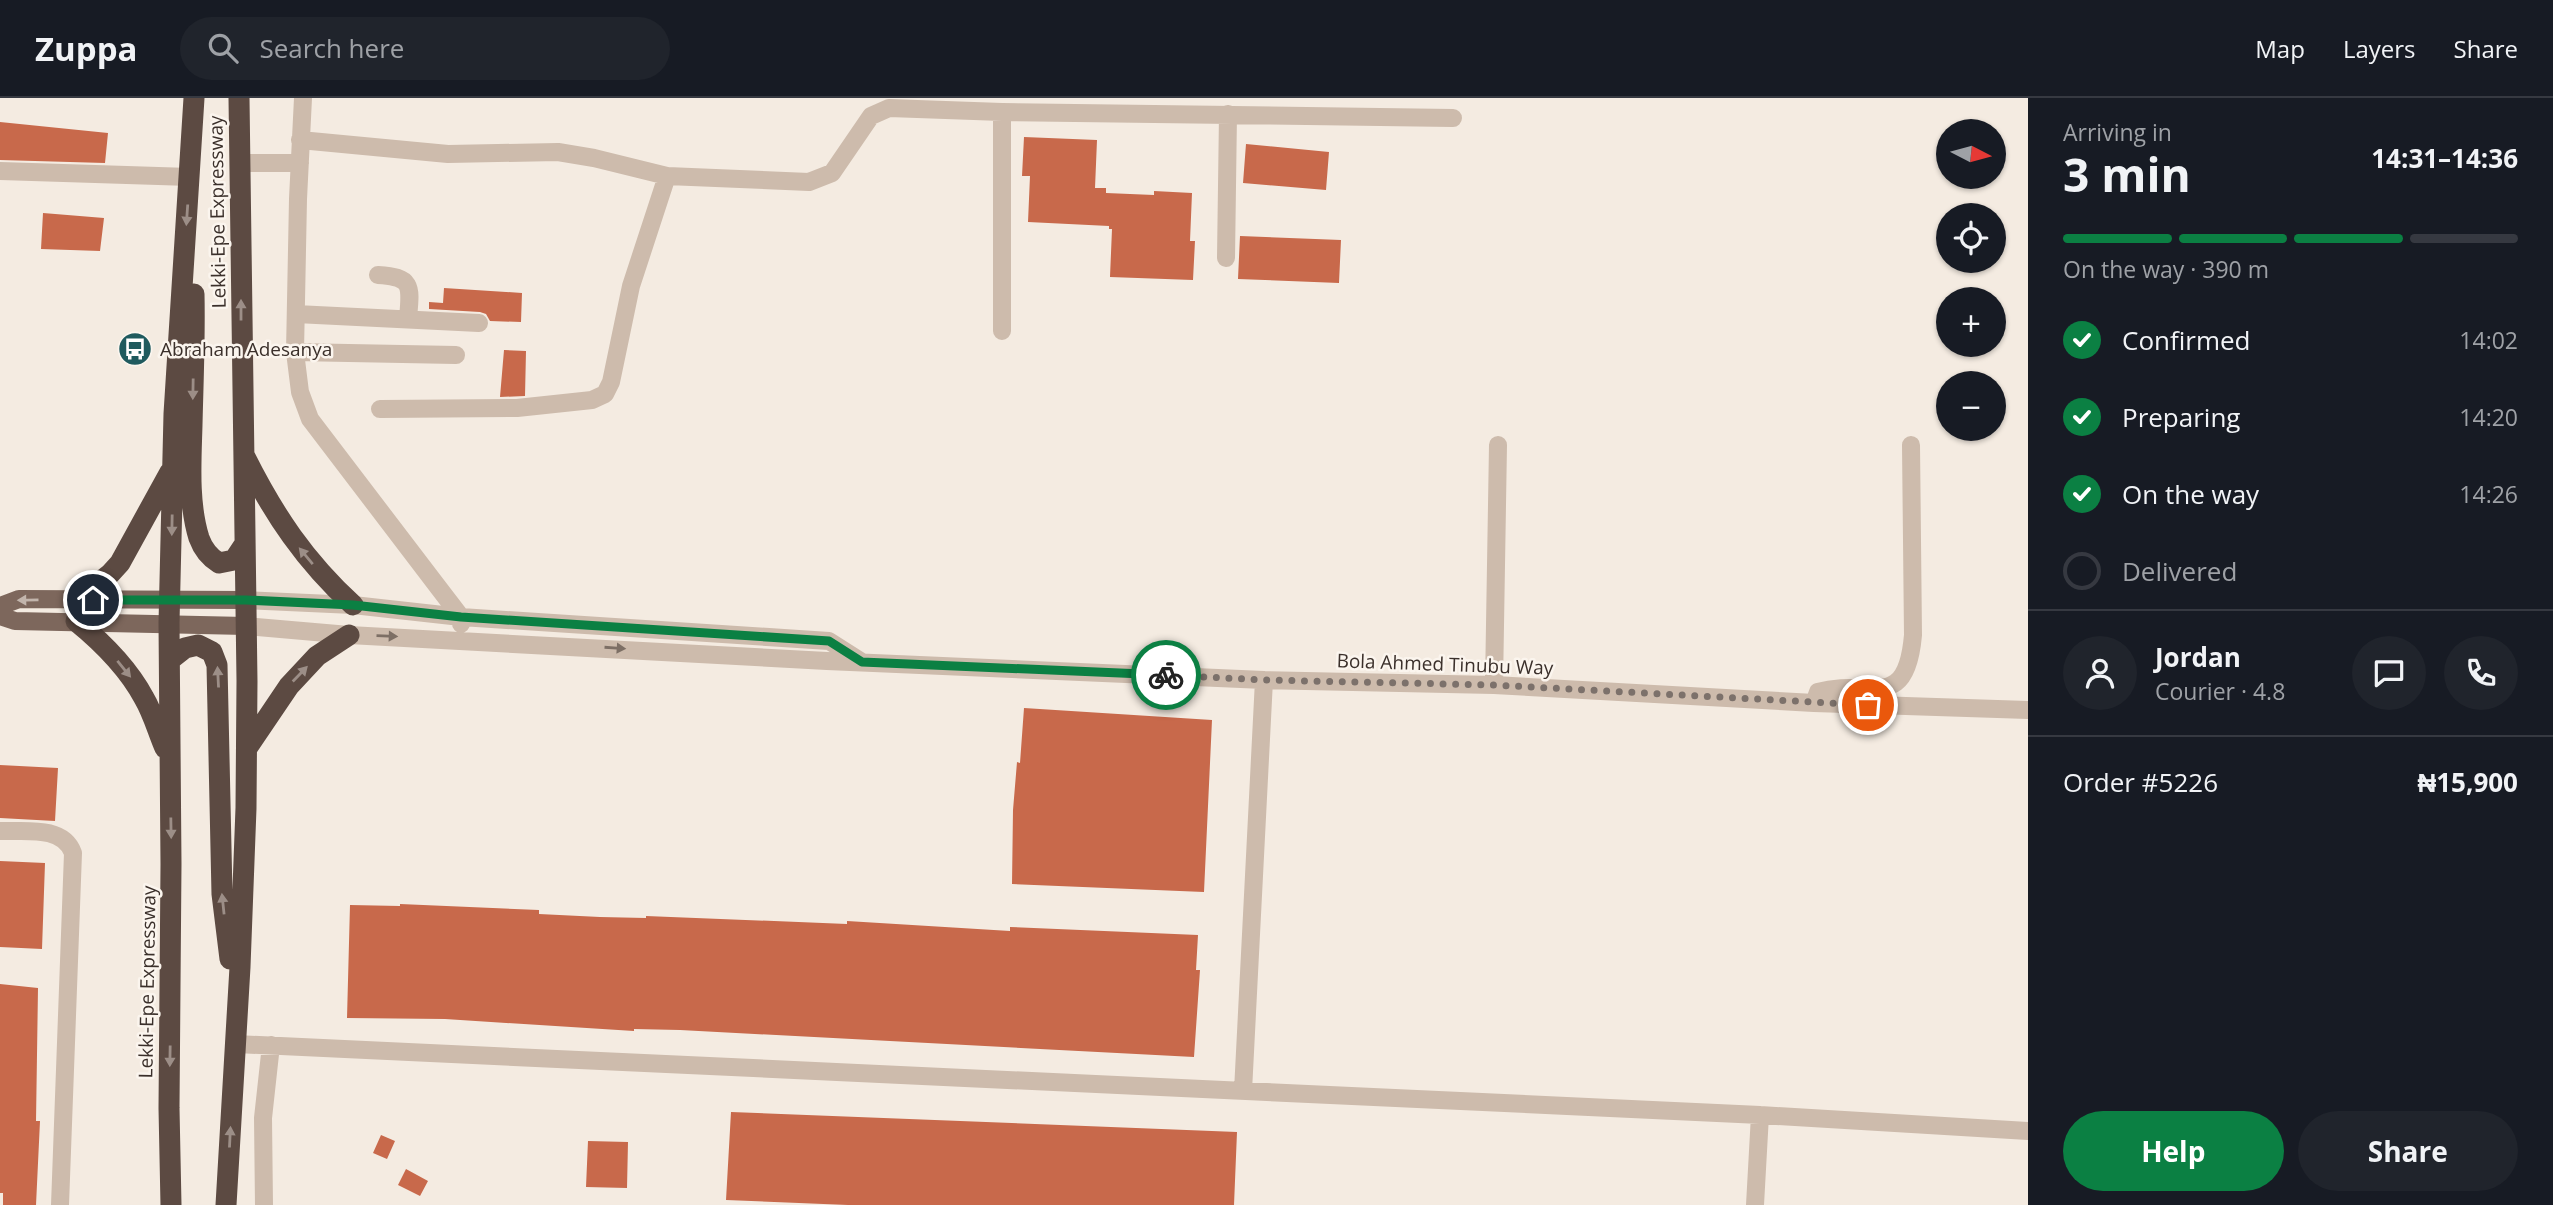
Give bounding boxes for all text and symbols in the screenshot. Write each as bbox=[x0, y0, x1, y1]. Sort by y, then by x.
search box bbox=[180, 17, 670, 80]
text: Zuppa bbox=[35, 26, 138, 71]
icon: search bbox=[204, 29, 242, 67]
text: Search here bbox=[260, 30, 404, 66]
text: Map bbox=[2255, 32, 2305, 65]
text: Layers bbox=[2343, 32, 2416, 65]
text: Share bbox=[2454, 32, 2518, 65]
street label: Lekki-Epe Expressway bbox=[202, 115, 232, 309]
text: Arriving in bbox=[2063, 116, 2172, 148]
north arrow bbox=[1936, 119, 2006, 189]
map controls bbox=[1936, 119, 2006, 441]
text: 14:31–14:36 bbox=[2371, 140, 2518, 176]
text: 3 min bbox=[2063, 143, 2191, 205]
button: locate bbox=[1936, 203, 2006, 273]
one-way arrow bbox=[181, 204, 192, 226]
text: On the way · 390 m bbox=[2063, 253, 2269, 285]
button: + bbox=[1936, 287, 2006, 357]
one-way arrow bbox=[235, 299, 247, 321]
icon: check bbox=[2063, 321, 2101, 359]
text: Confirmed bbox=[2122, 322, 2250, 358]
text: 14:02 bbox=[2459, 324, 2518, 356]
bus stop icon: Abraham Adesanya bbox=[116, 330, 154, 368]
place label: Abraham Adesanya bbox=[160, 336, 332, 362]
button: − bbox=[1936, 371, 2006, 441]
one-way arrow bbox=[187, 378, 199, 400]
icon: check bbox=[2063, 398, 2101, 436]
text: Preparing bbox=[2122, 399, 2240, 435]
text: 14:20 bbox=[2459, 401, 2518, 433]
icon: check bbox=[2063, 475, 2101, 513]
text: On the way bbox=[2122, 476, 2259, 512]
text: 14:26 bbox=[2459, 478, 2518, 510]
one-way arrow bbox=[166, 514, 177, 536]
one-way arrow bbox=[298, 548, 313, 566]
text: Delivered bbox=[2122, 553, 2237, 589]
pin bbox=[63, 570, 123, 630]
icon: home bbox=[74, 581, 112, 619]
one-way arrow bbox=[17, 594, 39, 606]
one-way arrow bbox=[377, 631, 399, 642]
button: person bbox=[2063, 636, 2137, 710]
button: chat bbox=[2352, 636, 2426, 710]
button: phone bbox=[2444, 636, 2518, 710]
text: Jordan bbox=[2155, 639, 2241, 675]
courier bbox=[1131, 640, 1201, 710]
one-way arrow bbox=[604, 643, 626, 654]
street label: Bola Ahmed Tinubu Way bbox=[1336, 647, 1554, 681]
icon: bike bbox=[1147, 656, 1185, 694]
one-way arrow bbox=[117, 659, 132, 677]
one-way arrow bbox=[212, 666, 223, 688]
one-way arrow bbox=[291, 666, 307, 683]
pin bbox=[1838, 675, 1898, 735]
text: Courier · 4.8 bbox=[2155, 675, 2285, 707]
icon: bag bbox=[1849, 686, 1887, 724]
text: Order #5226 bbox=[2063, 764, 2218, 800]
text: ₦15,900 bbox=[2417, 764, 2518, 800]
one-way arrow bbox=[165, 817, 177, 839]
street label: Lekki-Epe Expressway bbox=[132, 885, 162, 1079]
one-way arrow bbox=[217, 893, 228, 915]
one-way arrow bbox=[164, 1045, 175, 1067]
button: Help bbox=[2063, 1111, 2284, 1191]
button: Share bbox=[2298, 1111, 2518, 1191]
one-way arrow bbox=[225, 1126, 236, 1148]

